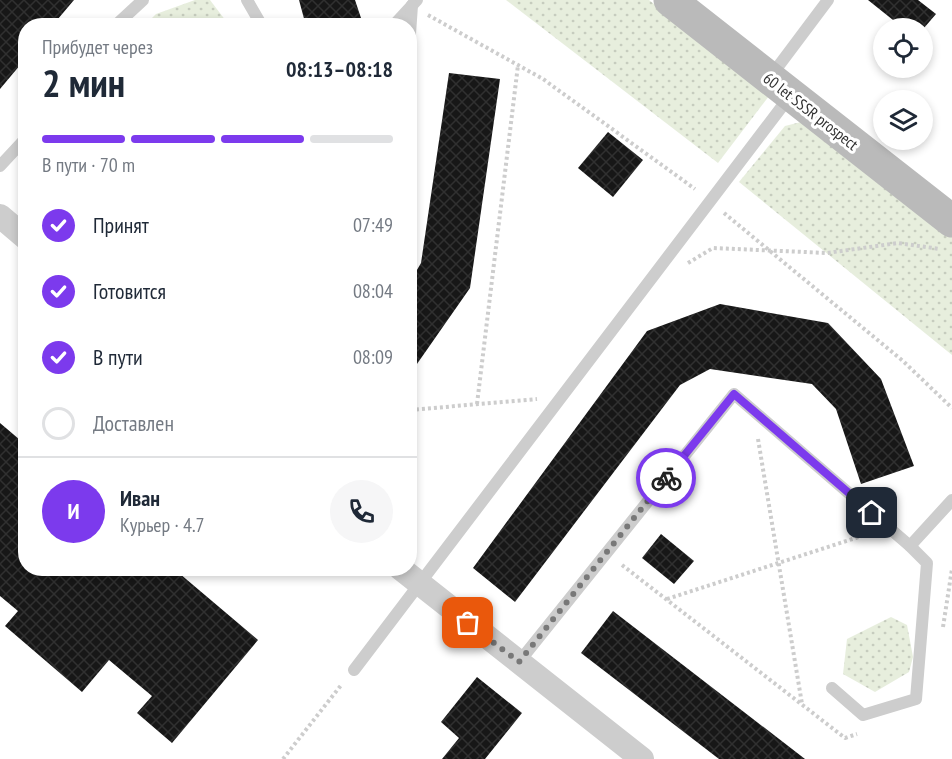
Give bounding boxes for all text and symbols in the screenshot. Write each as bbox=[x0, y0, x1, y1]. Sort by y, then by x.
map controls bbox=[873, 18, 933, 150]
button: locate bbox=[873, 18, 933, 78]
text: Прибудет через bbox=[42, 34, 153, 60]
text: 08:13–08:18 bbox=[286, 55, 393, 83]
text: 2 мин bbox=[42, 57, 125, 108]
street label: 60 let SSSR prospect bbox=[760, 68, 863, 155]
button: layers bbox=[873, 90, 933, 150]
text: В пути · 70 m bbox=[42, 152, 135, 178]
icon: check bbox=[42, 209, 75, 242]
text: Принят bbox=[93, 211, 149, 239]
text: 07:49 bbox=[353, 212, 393, 238]
icon: check bbox=[42, 275, 75, 308]
text: Готовится bbox=[93, 277, 166, 305]
text: 08:04 bbox=[353, 278, 393, 304]
icon: check bbox=[42, 341, 75, 374]
text: В пути bbox=[93, 343, 143, 371]
text: 08:09 bbox=[353, 344, 393, 370]
text: Доставлен bbox=[93, 409, 174, 437]
courier bbox=[636, 448, 696, 508]
icon: bike bbox=[650, 462, 683, 495]
button: phone bbox=[330, 480, 393, 543]
text: Иван bbox=[120, 484, 160, 512]
pin bbox=[846, 487, 897, 538]
icon: home bbox=[855, 496, 888, 529]
text: И bbox=[67, 497, 80, 525]
text: Курьер · 4.7 bbox=[120, 512, 205, 538]
pin bbox=[442, 597, 493, 648]
icon: bag bbox=[451, 606, 484, 639]

